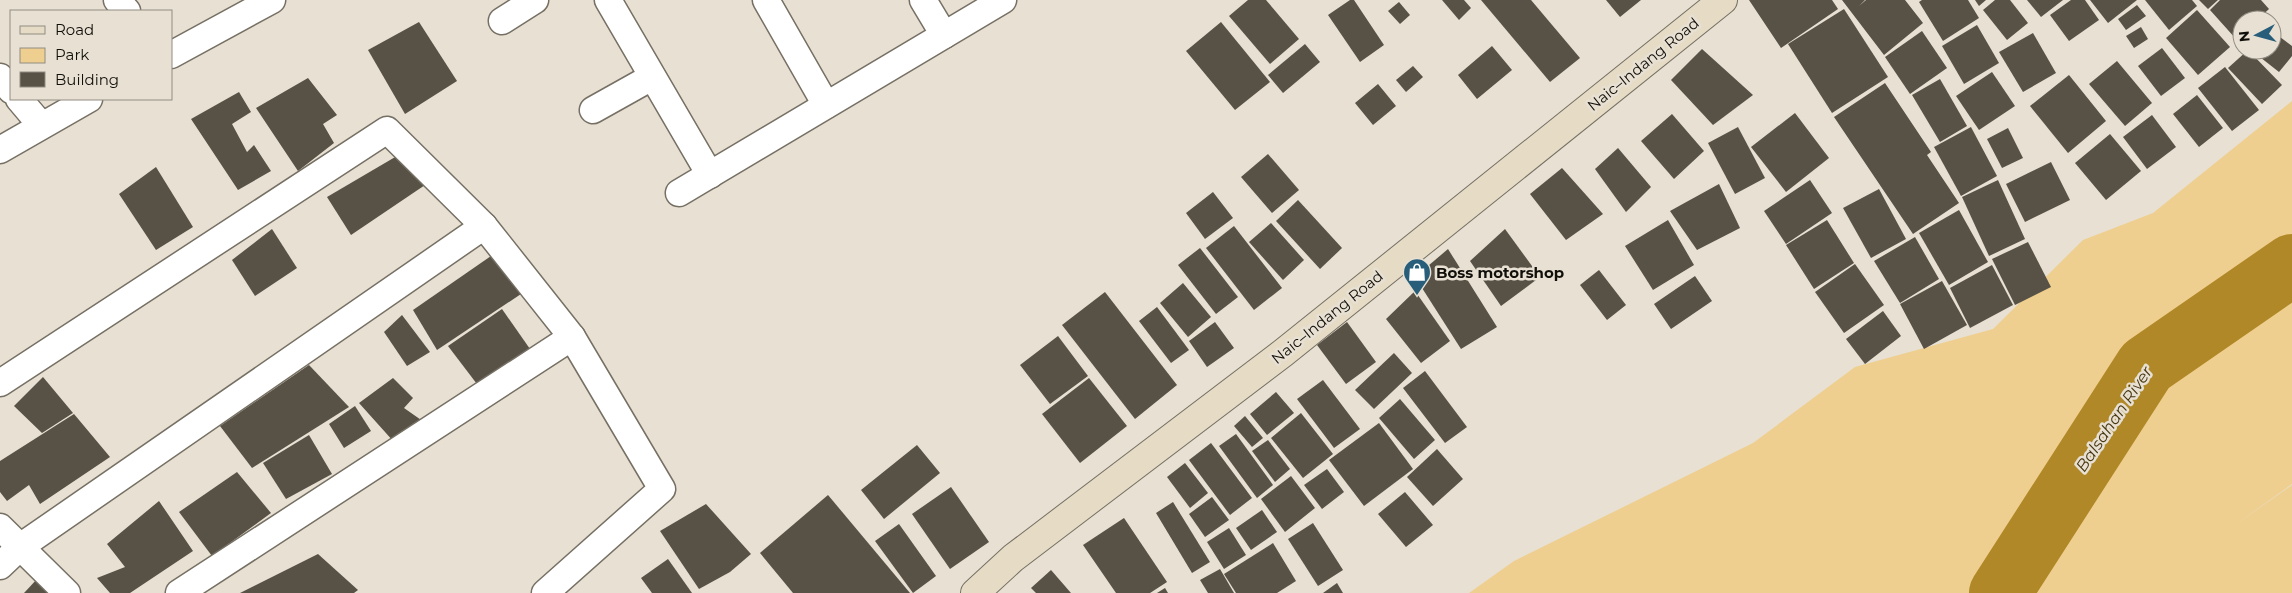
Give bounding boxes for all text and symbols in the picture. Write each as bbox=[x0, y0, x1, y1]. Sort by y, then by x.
legend bbox=[10, 10, 172, 100]
north arrow bbox=[2232, 10, 2282, 60]
street label: Naic–Indang Road bbox=[1583, 13, 1703, 115]
text: Road bbox=[55, 20, 94, 39]
text: N bbox=[2235, 30, 2254, 43]
text: Park bbox=[55, 45, 89, 64]
text: Building bbox=[55, 70, 119, 89]
shop icon: Boss motorshop bbox=[1402, 257, 1432, 296]
place label: Boss motorshop bbox=[1436, 263, 1564, 282]
street label: Naic–Indang Road bbox=[1267, 266, 1387, 368]
water label: Balsahan River bbox=[2072, 362, 2157, 475]

